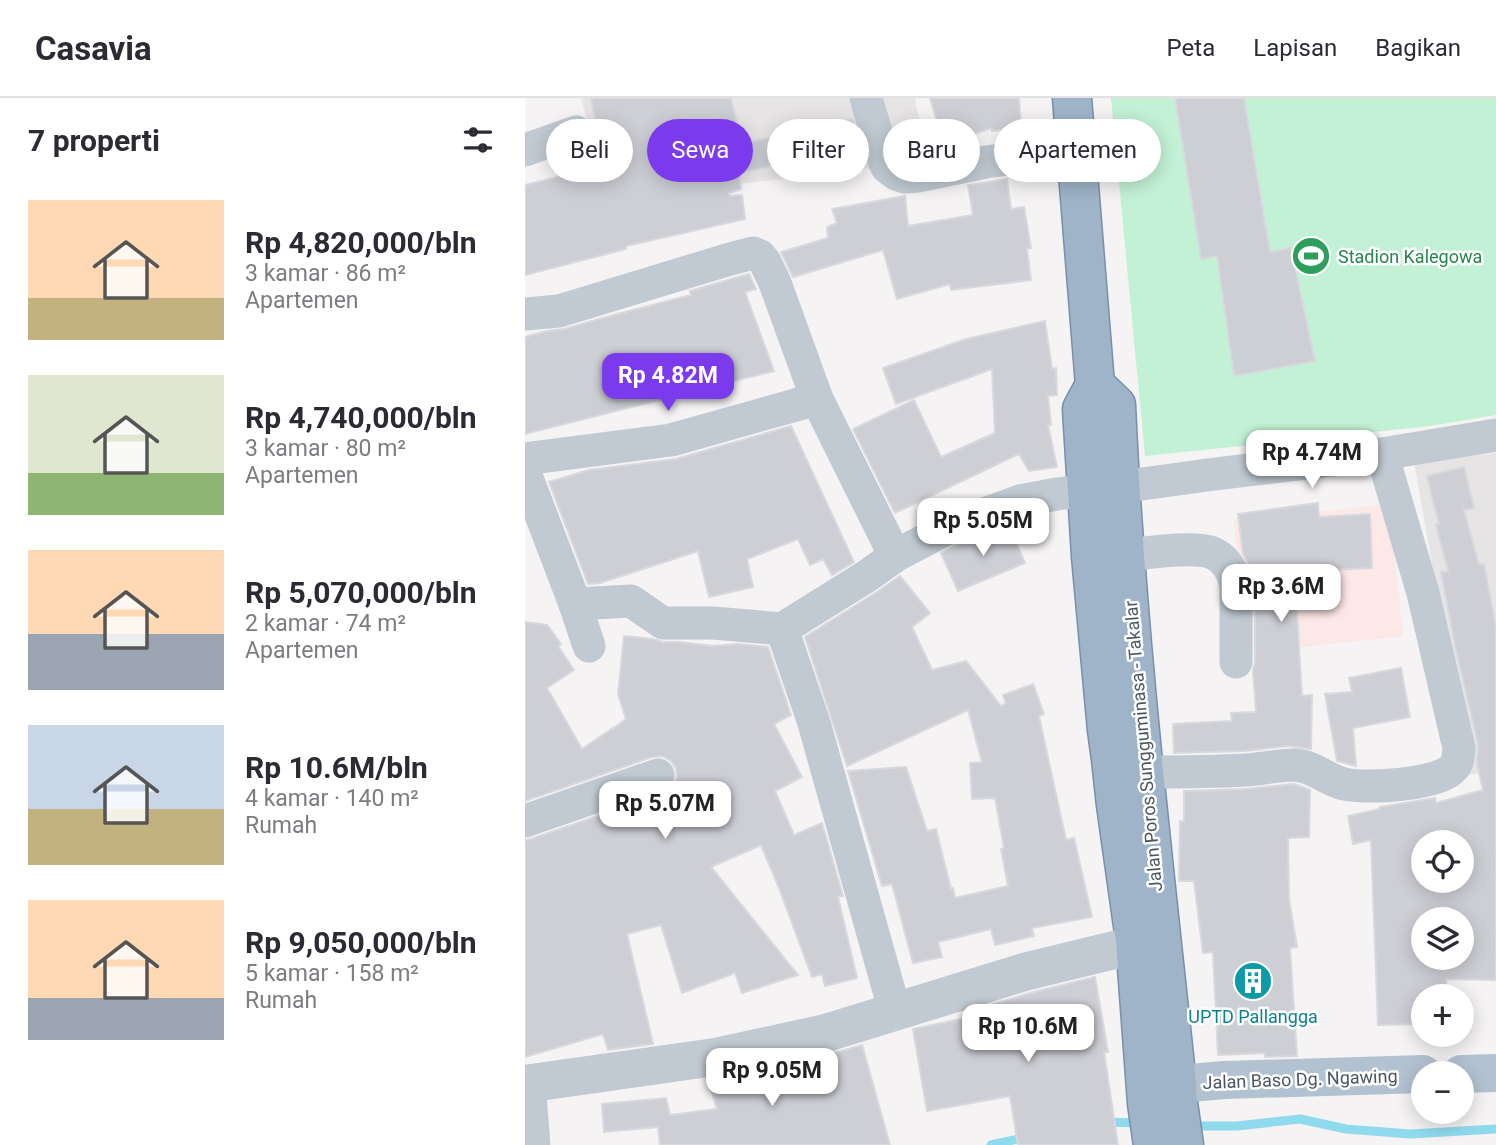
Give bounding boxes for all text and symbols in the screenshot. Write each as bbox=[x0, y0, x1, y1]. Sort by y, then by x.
text: Casavia bbox=[35, 29, 152, 68]
text: Peta bbox=[1167, 34, 1215, 62]
text: Lapisan bbox=[1253, 34, 1337, 62]
text: Bagikan bbox=[1375, 34, 1461, 62]
chip: Beli bbox=[546, 119, 633, 182]
chip: Sewa bbox=[647, 119, 753, 182]
chip: Filter bbox=[767, 119, 869, 182]
chip: Baru bbox=[883, 119, 980, 182]
chip: Apartemen bbox=[994, 119, 1161, 182]
icon: filters bbox=[459, 121, 497, 159]
text: 7 properti bbox=[28, 123, 160, 158]
text: Rp 4,820,000/bln bbox=[245, 225, 477, 260]
icon: home bbox=[84, 228, 168, 312]
sports icon: Stadion Kalegowa bbox=[1290, 235, 1332, 277]
place label: Stadion Kalegowa bbox=[1338, 246, 1482, 267]
text: 3 kamar · 86 m² bbox=[245, 260, 406, 287]
text: Apartemen bbox=[245, 287, 359, 314]
pin: Rp 4.82M bbox=[596, 354, 740, 413]
text: Rp 4.82M bbox=[618, 362, 718, 389]
text: Rp 4,740,000/bln bbox=[245, 400, 477, 435]
icon: home bbox=[84, 403, 168, 487]
pin: Rp 4.74M bbox=[1240, 430, 1384, 490]
text: 3 kamar · 80 m² bbox=[245, 435, 406, 462]
text: Rp 4.74M bbox=[1262, 439, 1362, 466]
text: Apartemen bbox=[245, 462, 359, 489]
pin: Rp 5.05M bbox=[911, 498, 1055, 558]
text: Rp 5.05M bbox=[933, 507, 1033, 534]
pin: Rp 3.6M bbox=[1216, 564, 1346, 624]
text: Rp 3.6M bbox=[1238, 573, 1324, 600]
text: Rp 5,070,000/bln bbox=[245, 575, 477, 610]
icon: home bbox=[84, 578, 168, 662]
street label: Jalan Poros Sungguminasa - Takalar bbox=[1120, 600, 1166, 892]
text: 2 kamar · 74 m² bbox=[245, 610, 406, 637]
text: Apartemen bbox=[245, 637, 359, 664]
text: Rp 10.6M/bln bbox=[245, 750, 428, 785]
icon: home bbox=[84, 753, 168, 837]
pin: Rp 5.07M bbox=[593, 782, 737, 841]
text: 4 kamar · 140 m² bbox=[245, 785, 419, 812]
text: Rp 5.07M bbox=[615, 790, 715, 817]
text: Rumah bbox=[245, 812, 317, 839]
map controls bbox=[1411, 830, 1474, 1124]
button: locate bbox=[1411, 830, 1474, 893]
button: layers bbox=[1411, 907, 1474, 970]
text: Rp 9,050,000/bln bbox=[245, 925, 477, 960]
icon: home bbox=[84, 928, 168, 1012]
text: 5 kamar · 158 m² bbox=[245, 960, 419, 987]
building icon: UPTD Pallangga bbox=[1232, 960, 1274, 1002]
button: + bbox=[1411, 984, 1474, 1047]
text: Rumah bbox=[245, 987, 317, 1014]
pin: Rp 10.6M bbox=[956, 1004, 1100, 1064]
place label: UPTD Pallangga bbox=[1188, 1006, 1318, 1027]
text: Rp 10.6M bbox=[978, 1013, 1078, 1040]
pin: Rp 9.05M bbox=[700, 1048, 844, 1108]
text: Rp 9.05M bbox=[722, 1057, 822, 1084]
button: − bbox=[1411, 1061, 1474, 1124]
street label: Jalan Baso Dg. Ngawing bbox=[1202, 1065, 1398, 1093]

